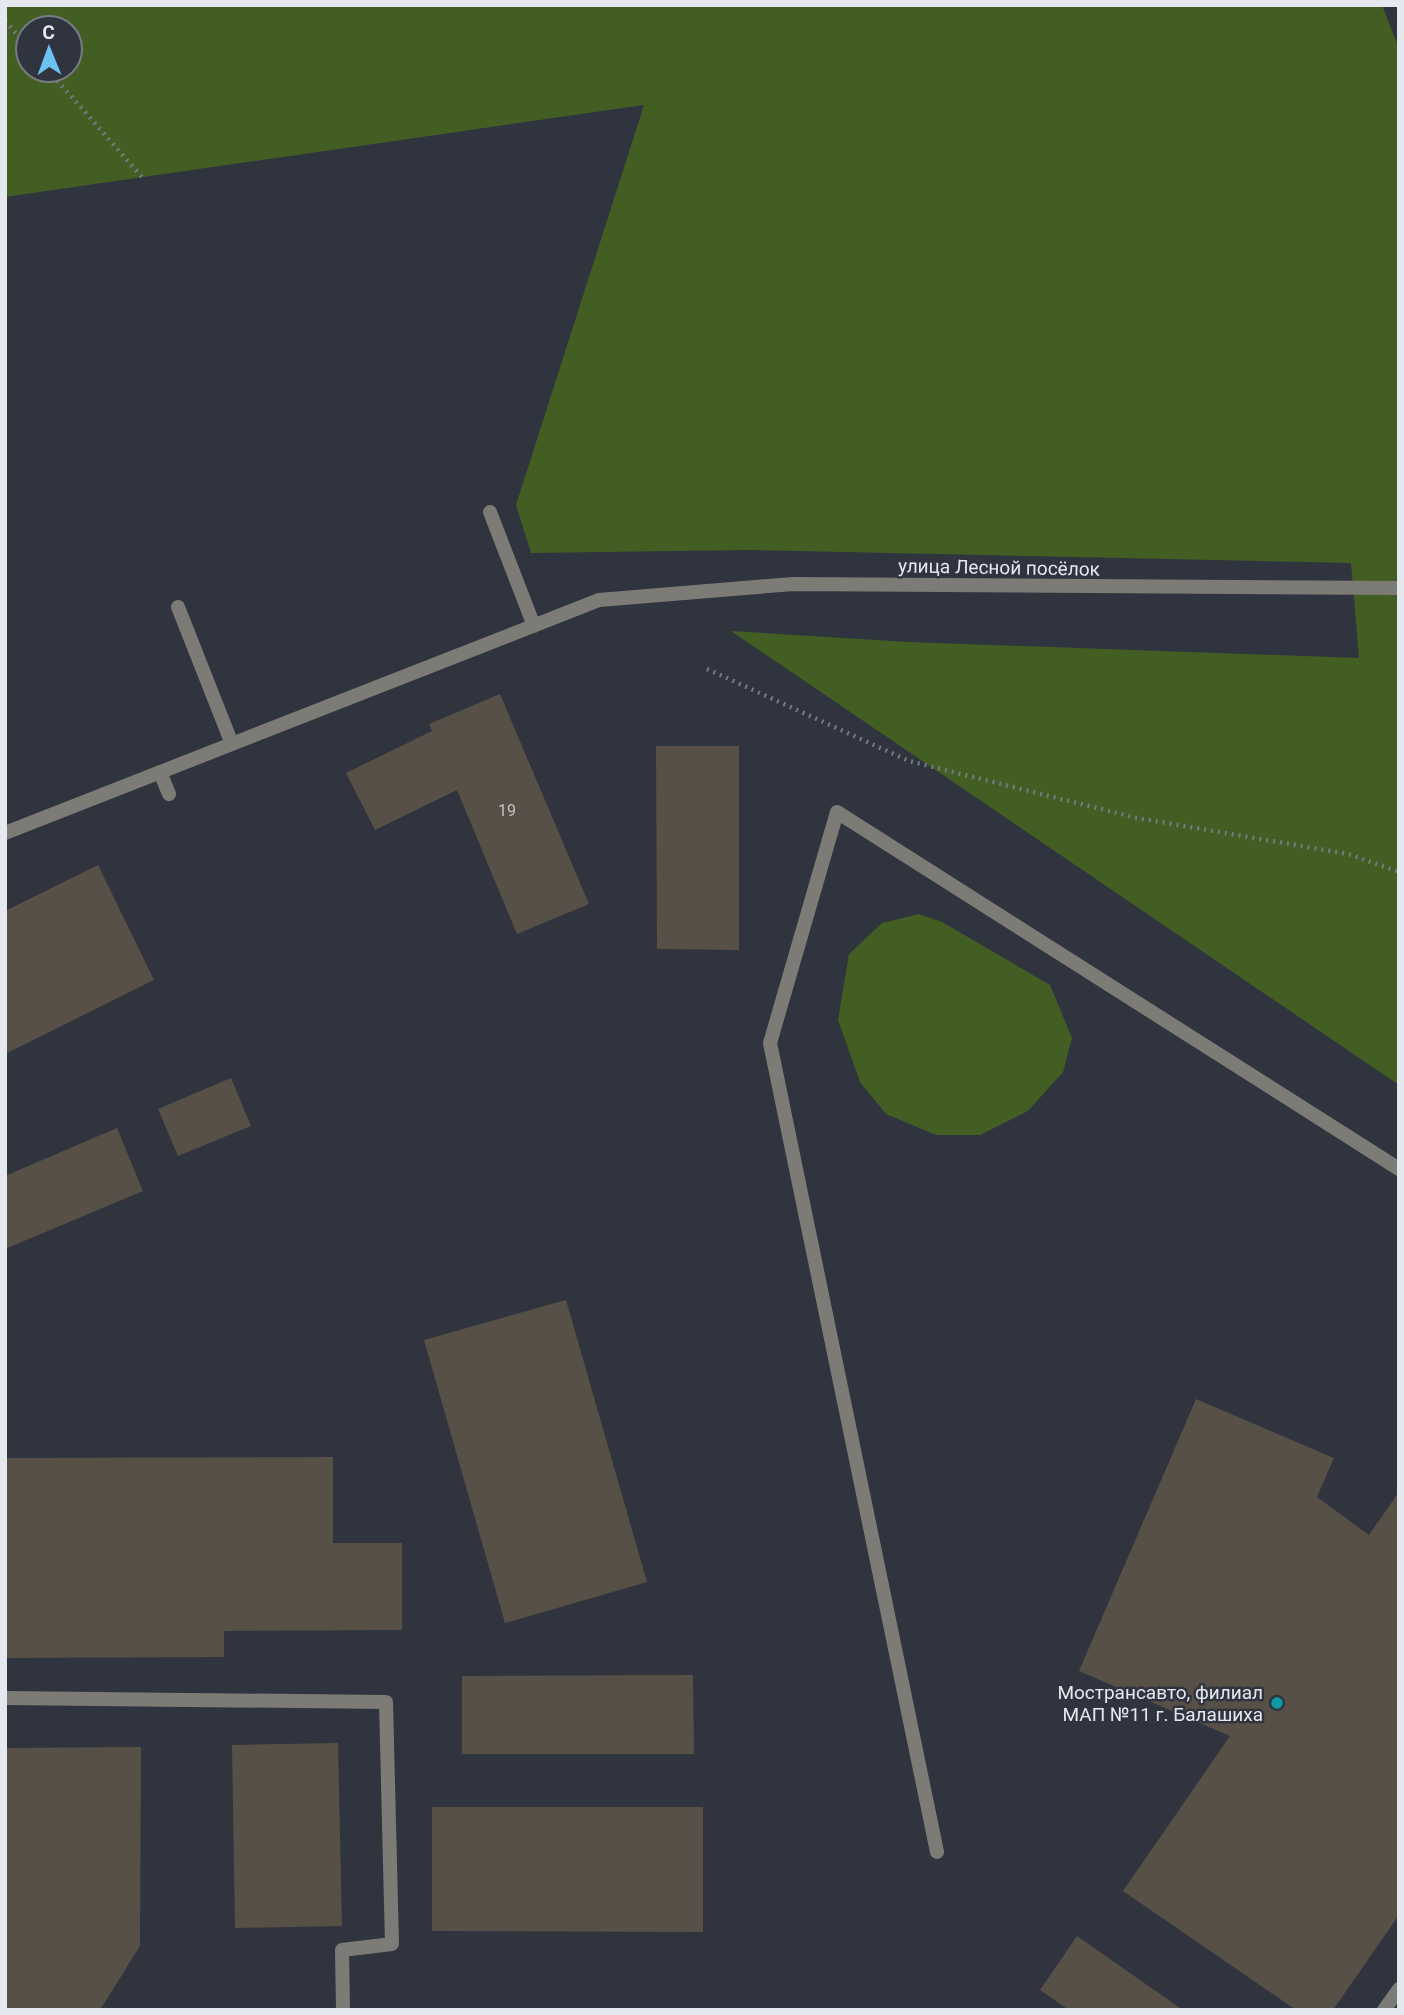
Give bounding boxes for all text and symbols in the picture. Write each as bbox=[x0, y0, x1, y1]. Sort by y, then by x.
north arrow bbox=[14, 14, 84, 84]
text: С bbox=[42, 21, 55, 44]
street label: улица Лесной посёлок bbox=[898, 554, 1101, 581]
house number: 19 bbox=[498, 801, 516, 820]
place label: Мострансавто, филиал МАП №11 г. Балашиха bbox=[1057, 1681, 1263, 1726]
marker: Мострансавто, филиал МАП №11 г. Балашиха bbox=[1269, 1695, 1285, 1711]

